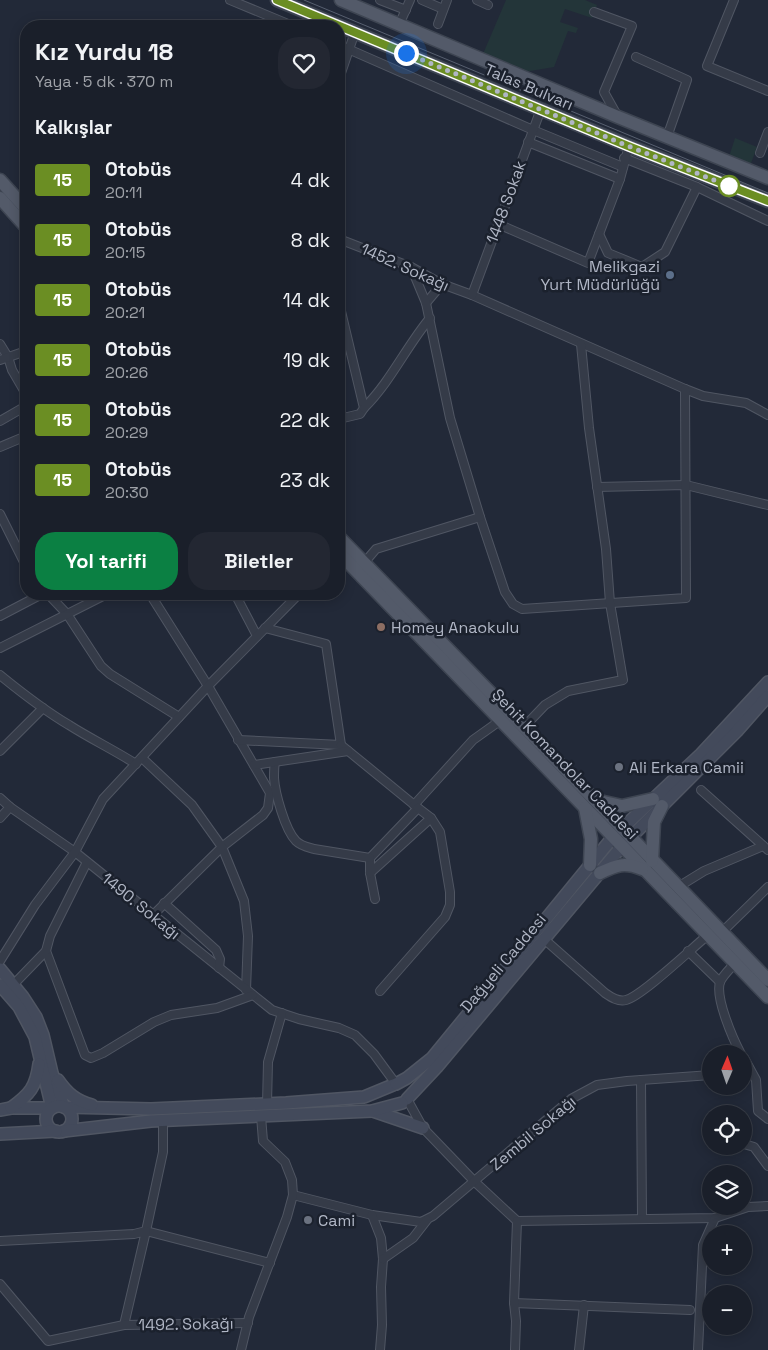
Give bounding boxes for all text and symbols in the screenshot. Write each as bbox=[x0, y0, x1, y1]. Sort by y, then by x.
text: Kız Yurdu 18 bbox=[35, 36, 173, 67]
button: heart bbox=[278, 37, 330, 89]
your location bbox=[394, 41, 419, 66]
street label: Talas Bulvarı bbox=[481, 59, 577, 115]
text: Yaya · 5 dk · 370 m bbox=[35, 71, 173, 92]
text: Kalkışlar bbox=[35, 115, 112, 140]
text: Otobüs bbox=[105, 157, 172, 182]
street label: 1448 Sokak bbox=[481, 157, 531, 246]
text: 15 bbox=[53, 168, 72, 191]
text: 4 dk bbox=[291, 168, 330, 193]
unlabelled marker bbox=[718, 175, 740, 197]
text: 20:11 bbox=[105, 182, 142, 203]
text: Otobüs bbox=[105, 217, 172, 242]
text: 15 bbox=[53, 228, 72, 251]
text: 8 dk bbox=[291, 228, 330, 253]
street label: 1452. Sokağı bbox=[357, 238, 453, 296]
text: 20:15 bbox=[105, 242, 145, 263]
place label: Melikgazi Yurt Müdürlüğü bbox=[541, 256, 660, 295]
marker: Melikgazi Yurt Müdürlüğü bbox=[664, 269, 676, 281]
text: Otobüs bbox=[105, 277, 172, 302]
text: 15 bbox=[53, 288, 72, 311]
text: 14 dk bbox=[283, 288, 330, 313]
text: 20:21 bbox=[105, 302, 145, 323]
text: Otobüs bbox=[105, 337, 172, 362]
text: 15 bbox=[53, 348, 72, 371]
text: 19 dk bbox=[283, 348, 330, 373]
text: 20:26 bbox=[105, 362, 148, 383]
text: Otobüs bbox=[105, 397, 172, 422]
text: 15 bbox=[53, 408, 72, 431]
text: 22 dk bbox=[280, 408, 330, 433]
text: 20:29 bbox=[105, 422, 148, 443]
text: Otobüs bbox=[105, 457, 172, 482]
text: 15 bbox=[53, 468, 72, 491]
text: 23 dk bbox=[280, 468, 330, 493]
text: 20:30 bbox=[105, 482, 149, 503]
button: Yol tarifi bbox=[35, 532, 178, 590]
button: Biletler bbox=[188, 532, 330, 590]
place label: Homey Anaokulu bbox=[391, 617, 519, 638]
marker: Homey Anaokulu bbox=[375, 621, 387, 633]
street label: Şehit Komandolar Caddesi bbox=[487, 684, 643, 844]
place label: Ali Erkara Camii bbox=[629, 757, 744, 778]
marker: Ali Erkara Camii bbox=[613, 761, 625, 773]
street label: 1490. Sokağı bbox=[97, 868, 185, 944]
street label: Dağyeli Caddesi bbox=[455, 909, 551, 1017]
north arrow bbox=[702, 1045, 752, 1095]
map controls bbox=[702, 1045, 752, 1335]
street label: Zembil Sokağı bbox=[486, 1091, 580, 1175]
button: locate bbox=[702, 1105, 752, 1155]
button: layers bbox=[702, 1165, 752, 1215]
place label: Cami bbox=[318, 1210, 355, 1231]
marker: Cami bbox=[302, 1214, 314, 1226]
button: + bbox=[702, 1225, 752, 1275]
button: − bbox=[702, 1285, 752, 1335]
street label: 1492. Sokağı bbox=[138, 1313, 234, 1335]

